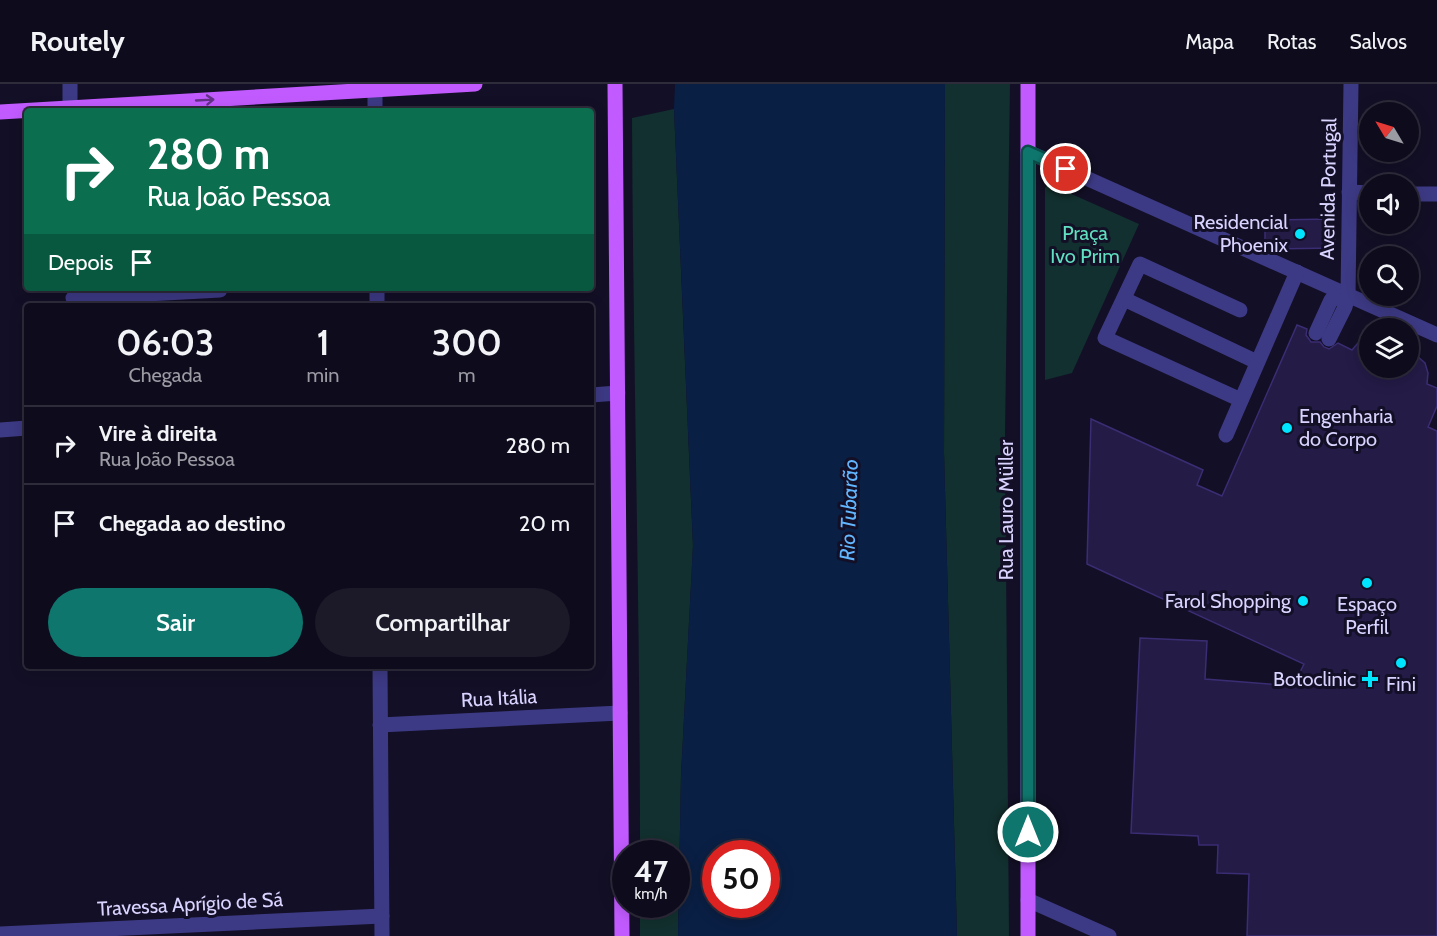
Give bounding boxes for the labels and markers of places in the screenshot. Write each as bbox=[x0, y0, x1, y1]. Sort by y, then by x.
pin bbox=[1040, 143, 1091, 194]
place label: Residencial Phoenix bbox=[1193, 210, 1289, 257]
marker: Residencial Phoenix bbox=[1293, 227, 1307, 241]
place label: Engenharia do Corpo bbox=[1299, 404, 1393, 451]
marker: Engenharia do Corpo bbox=[1280, 421, 1294, 435]
marker: Espaço Perfil bbox=[1360, 576, 1374, 590]
place label: Farol Shopping bbox=[1165, 589, 1292, 613]
place label: Espaço Perfil bbox=[1337, 592, 1397, 639]
marker: Farol Shopping bbox=[1296, 594, 1310, 608]
marker: Fini bbox=[1394, 656, 1408, 670]
place label: Botoclinic bbox=[1273, 667, 1356, 691]
marker: Botoclinic bbox=[1361, 670, 1379, 688]
place label: Fini bbox=[1386, 672, 1416, 696]

